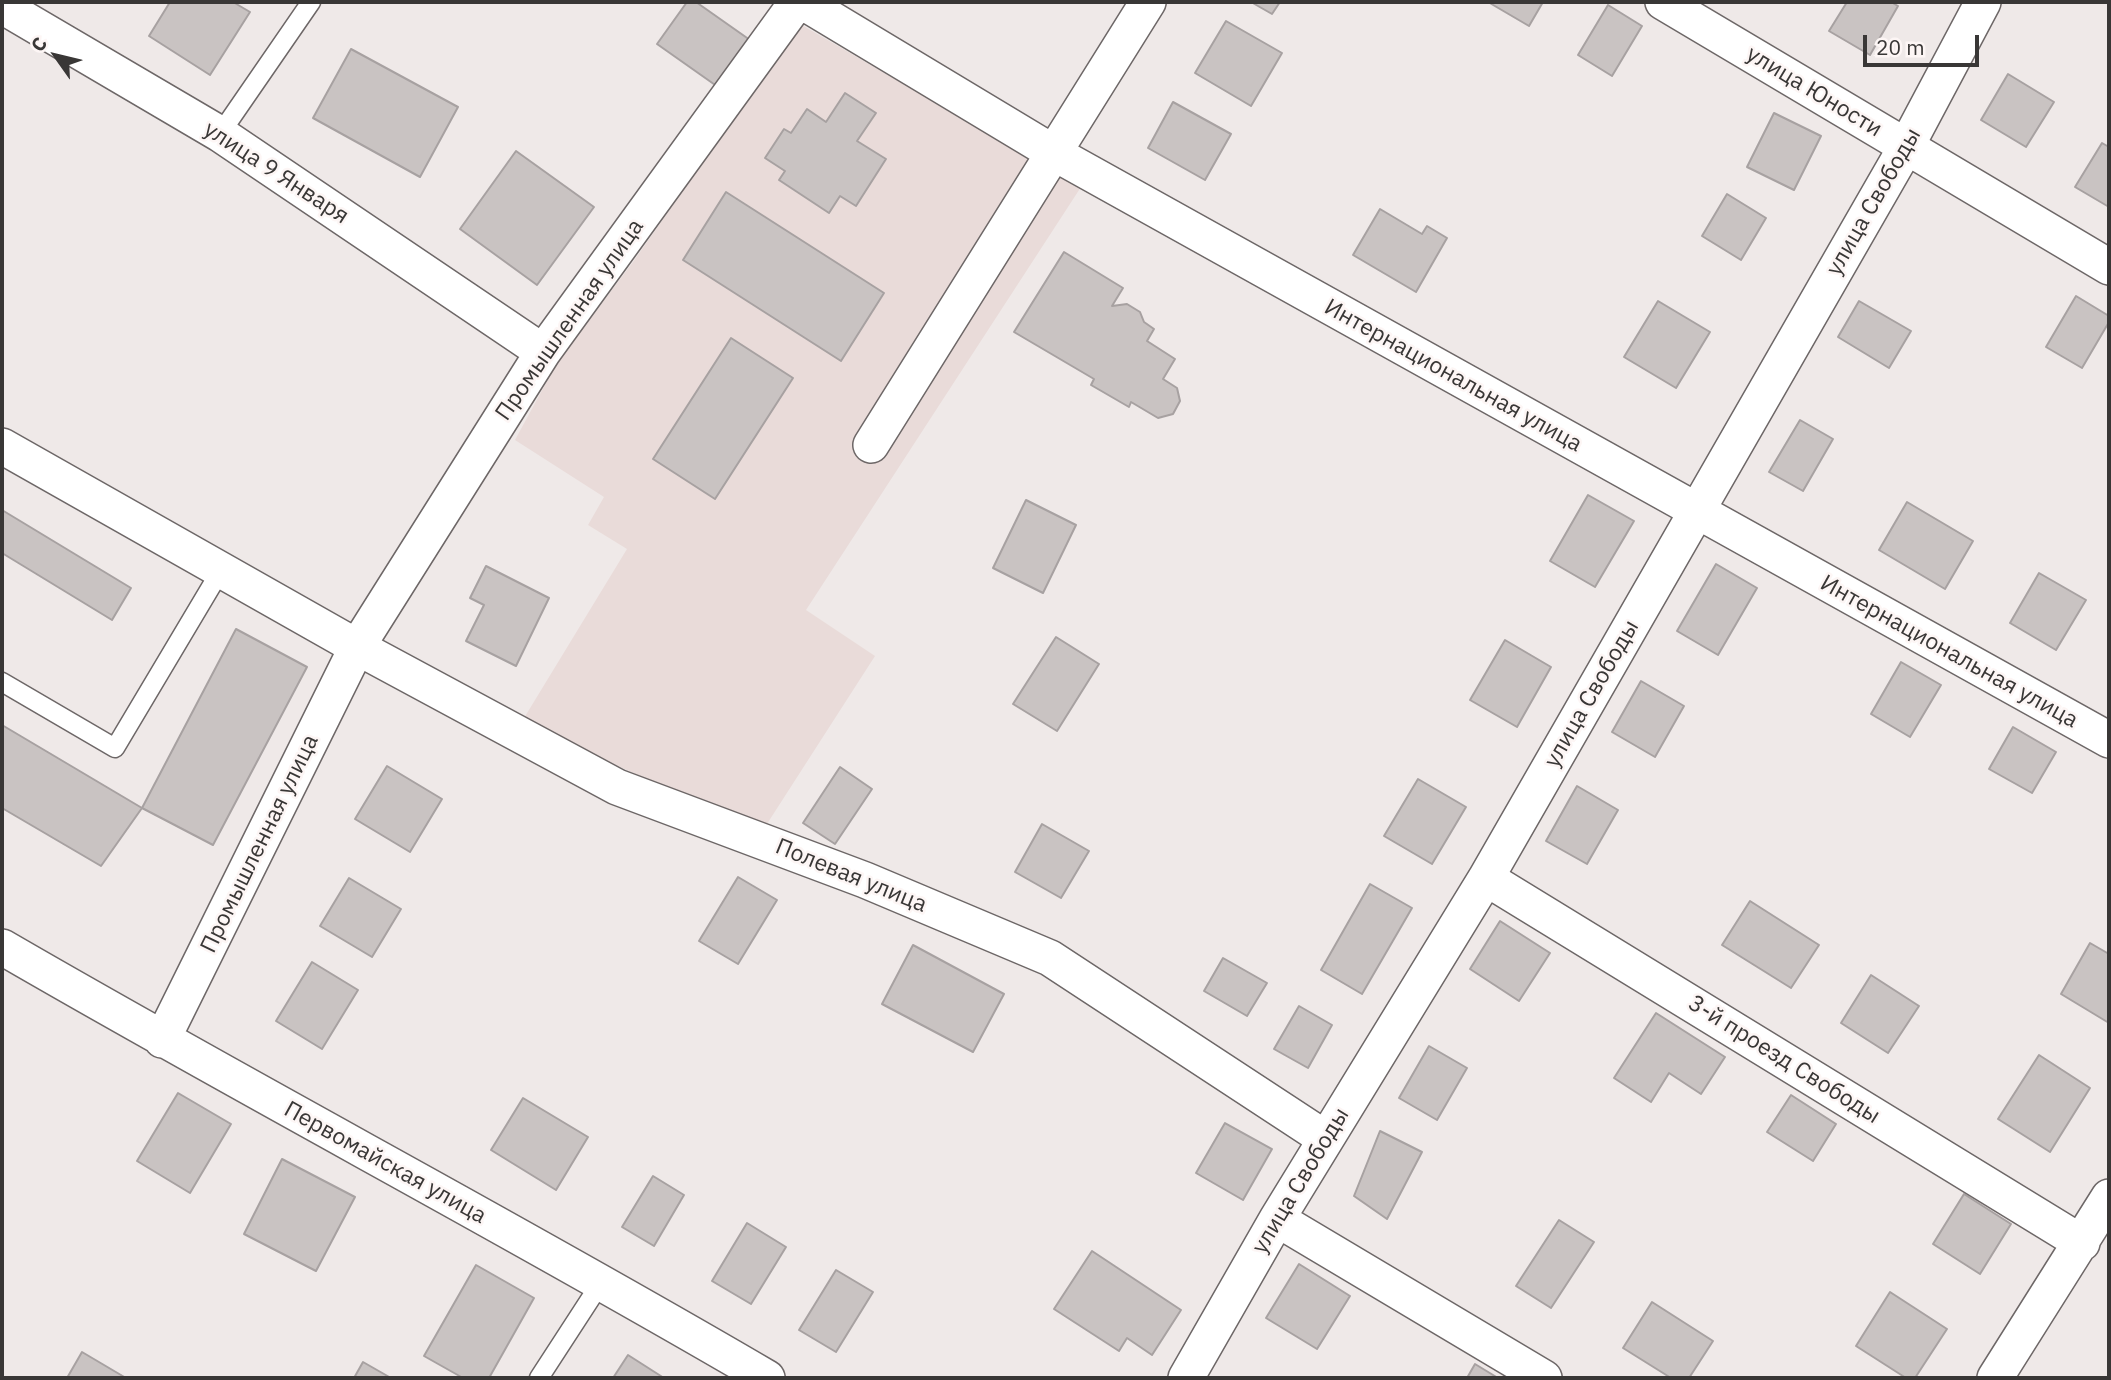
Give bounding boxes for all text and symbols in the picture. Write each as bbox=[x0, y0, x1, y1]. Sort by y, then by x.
north arrow bbox=[21, 21, 91, 91]
scale bar bbox=[1866, 21, 1982, 65]
text: С bbox=[25, 32, 52, 56]
text: 20 m bbox=[1876, 33, 1925, 61]
street label: улица Юности bbox=[1741, 41, 1887, 143]
street label: улица 9 Января bbox=[198, 116, 354, 230]
street label: улица Свободы bbox=[1821, 123, 1927, 281]
street label: Промышленная улица bbox=[490, 214, 650, 426]
street label: Интернациональная улица bbox=[1319, 293, 1587, 459]
street label: Интернациональная улица bbox=[1815, 569, 2083, 735]
street label: улица Свободы bbox=[1539, 615, 1645, 773]
street label: Промышленная улица bbox=[195, 730, 325, 958]
street label: Полевая улица bbox=[771, 833, 931, 919]
street label: 3-й проезд Свободы bbox=[1683, 990, 1885, 1130]
street label: Первомайская улица bbox=[279, 1096, 491, 1230]
street label: улица Свободы bbox=[1247, 1103, 1355, 1259]

